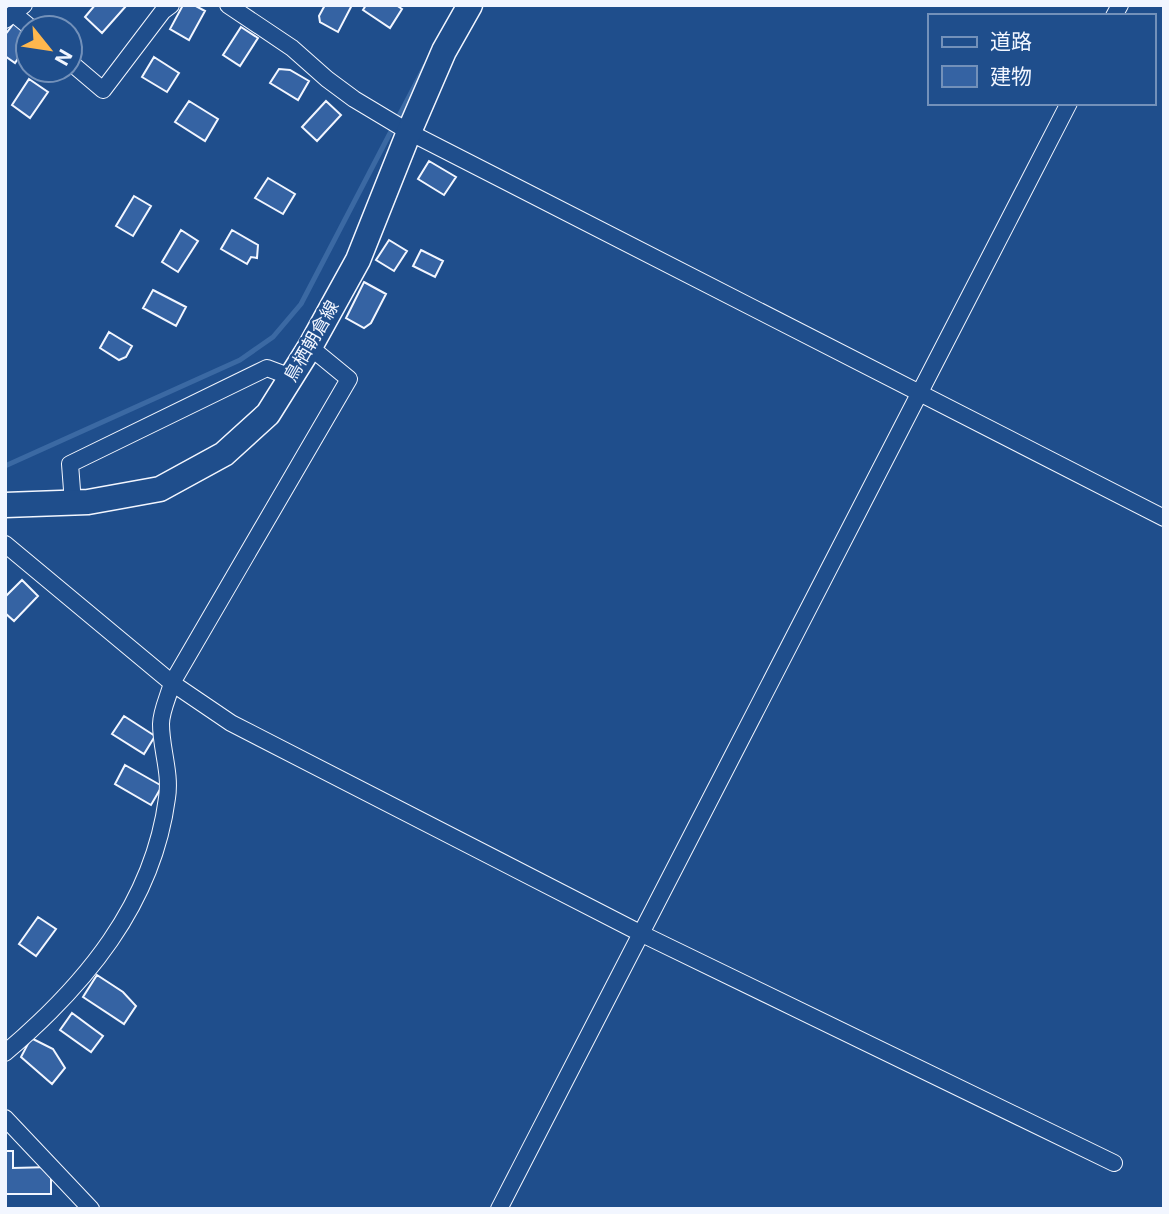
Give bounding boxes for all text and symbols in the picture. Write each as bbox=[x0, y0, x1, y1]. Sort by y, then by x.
north arrow bbox=[14, 14, 84, 84]
legend bbox=[928, 14, 1155, 105]
text: 道路 bbox=[990, 29, 1032, 54]
text: N bbox=[50, 45, 77, 69]
text: 建物 bbox=[990, 64, 1032, 89]
street label: 鳥栖朝倉線 bbox=[279, 297, 343, 385]

